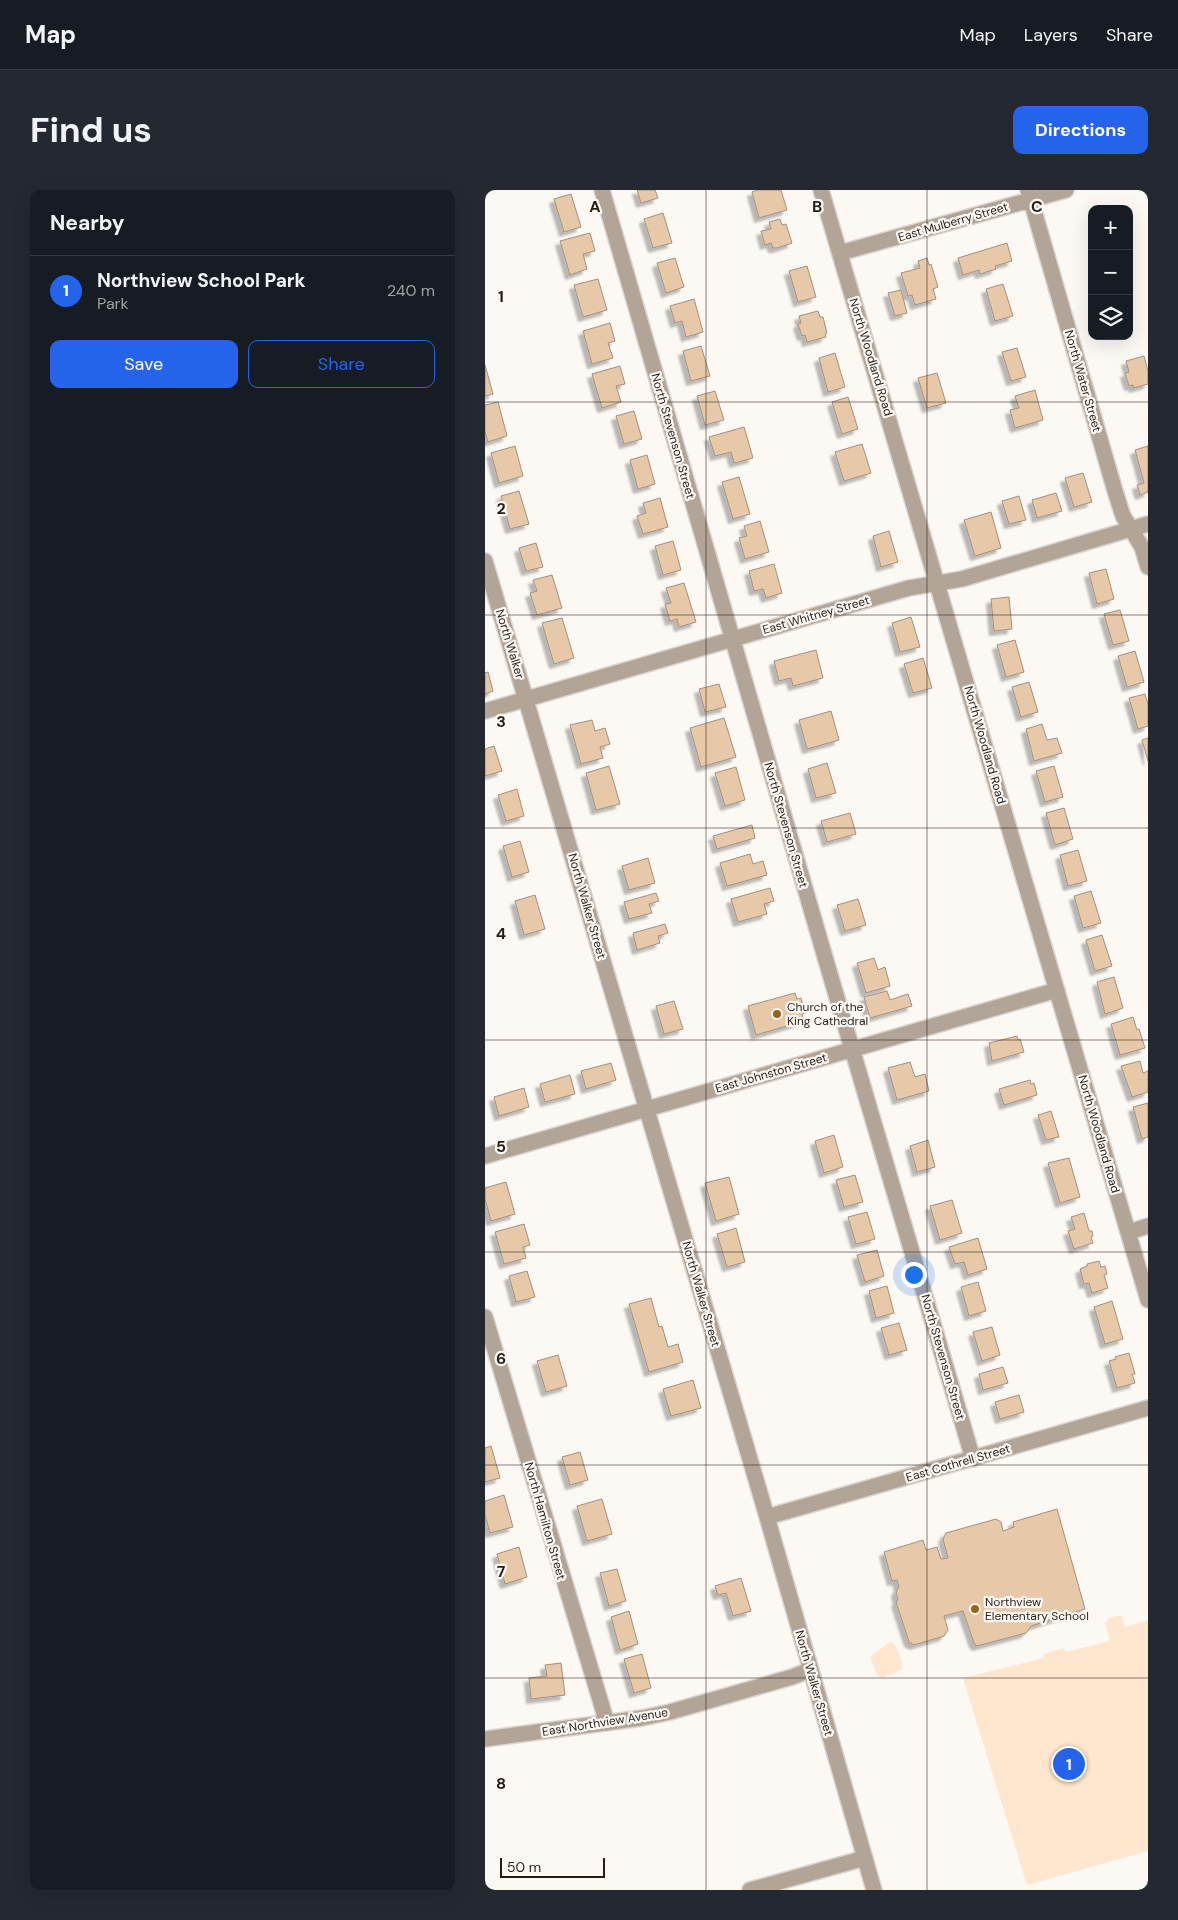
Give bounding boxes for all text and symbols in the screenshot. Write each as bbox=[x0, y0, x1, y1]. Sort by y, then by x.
text: Map bbox=[25, 19, 76, 50]
text: Map bbox=[960, 23, 996, 47]
text: Layers bbox=[1024, 23, 1078, 47]
text: Share bbox=[1106, 23, 1153, 47]
button: Directions bbox=[1013, 106, 1148, 154]
text: Find us bbox=[30, 107, 152, 153]
text: A bbox=[589, 196, 601, 217]
text: B bbox=[812, 196, 822, 217]
text: C bbox=[1031, 196, 1043, 217]
street label: East Mulberry Street bbox=[896, 199, 1010, 245]
map controls bbox=[1088, 205, 1133, 340]
button: + bbox=[1088, 205, 1133, 250]
text: Nearby bbox=[50, 209, 124, 237]
button: − bbox=[1088, 250, 1133, 295]
text: Northview School Park bbox=[97, 268, 306, 293]
text: 1 bbox=[63, 280, 69, 301]
text: 240 m bbox=[387, 280, 435, 301]
text: 1 bbox=[498, 286, 504, 307]
text: Park bbox=[97, 293, 129, 314]
button: layers bbox=[1088, 295, 1133, 340]
street label: North Woodland Road bbox=[845, 296, 897, 418]
street label: North Water Street bbox=[1061, 328, 1105, 434]
button: Save bbox=[50, 340, 238, 388]
button: Share bbox=[248, 340, 435, 388]
street label: North Stevenson Street bbox=[647, 371, 699, 501]
text: 2 bbox=[496, 498, 506, 519]
street label: East Whitney Street bbox=[761, 592, 872, 638]
street label: North Walker bbox=[492, 607, 528, 681]
street label: North Woodland Road bbox=[960, 684, 1010, 806]
text: 3 bbox=[496, 711, 506, 732]
street label: North Stevenson Street bbox=[760, 760, 812, 890]
street label: North Walker Street bbox=[564, 851, 610, 961]
text: 4 bbox=[496, 923, 506, 944]
place label: Church of the King Cathedral bbox=[787, 999, 868, 1029]
marker: Church of the King Cathedral bbox=[771, 1008, 783, 1020]
street label: East Johnston Street bbox=[713, 1049, 829, 1097]
street label: North Woodland Road bbox=[1074, 1073, 1124, 1195]
text: 5 bbox=[496, 1136, 506, 1157]
street label: North Walker Street bbox=[678, 1239, 724, 1349]
your location bbox=[901, 1262, 927, 1288]
street label: North Stevenson Street bbox=[917, 1292, 969, 1422]
text: 6 bbox=[496, 1348, 506, 1369]
street label: East Cothrell Street bbox=[904, 1440, 1012, 1486]
street label: North Hamilton Street bbox=[521, 1460, 569, 1582]
text: 7 bbox=[497, 1561, 506, 1582]
place label: Northview Elementary School bbox=[985, 1594, 1089, 1624]
marker: Northview Elementary School bbox=[969, 1603, 981, 1615]
street label: North Walker Street bbox=[791, 1628, 837, 1738]
street label: East Northview Avenue bbox=[541, 1704, 669, 1740]
pin: 1 bbox=[1053, 1745, 1085, 1783]
text: 8 bbox=[496, 1773, 506, 1794]
scale bar bbox=[500, 1855, 605, 1878]
text: 50 m bbox=[507, 1858, 541, 1876]

